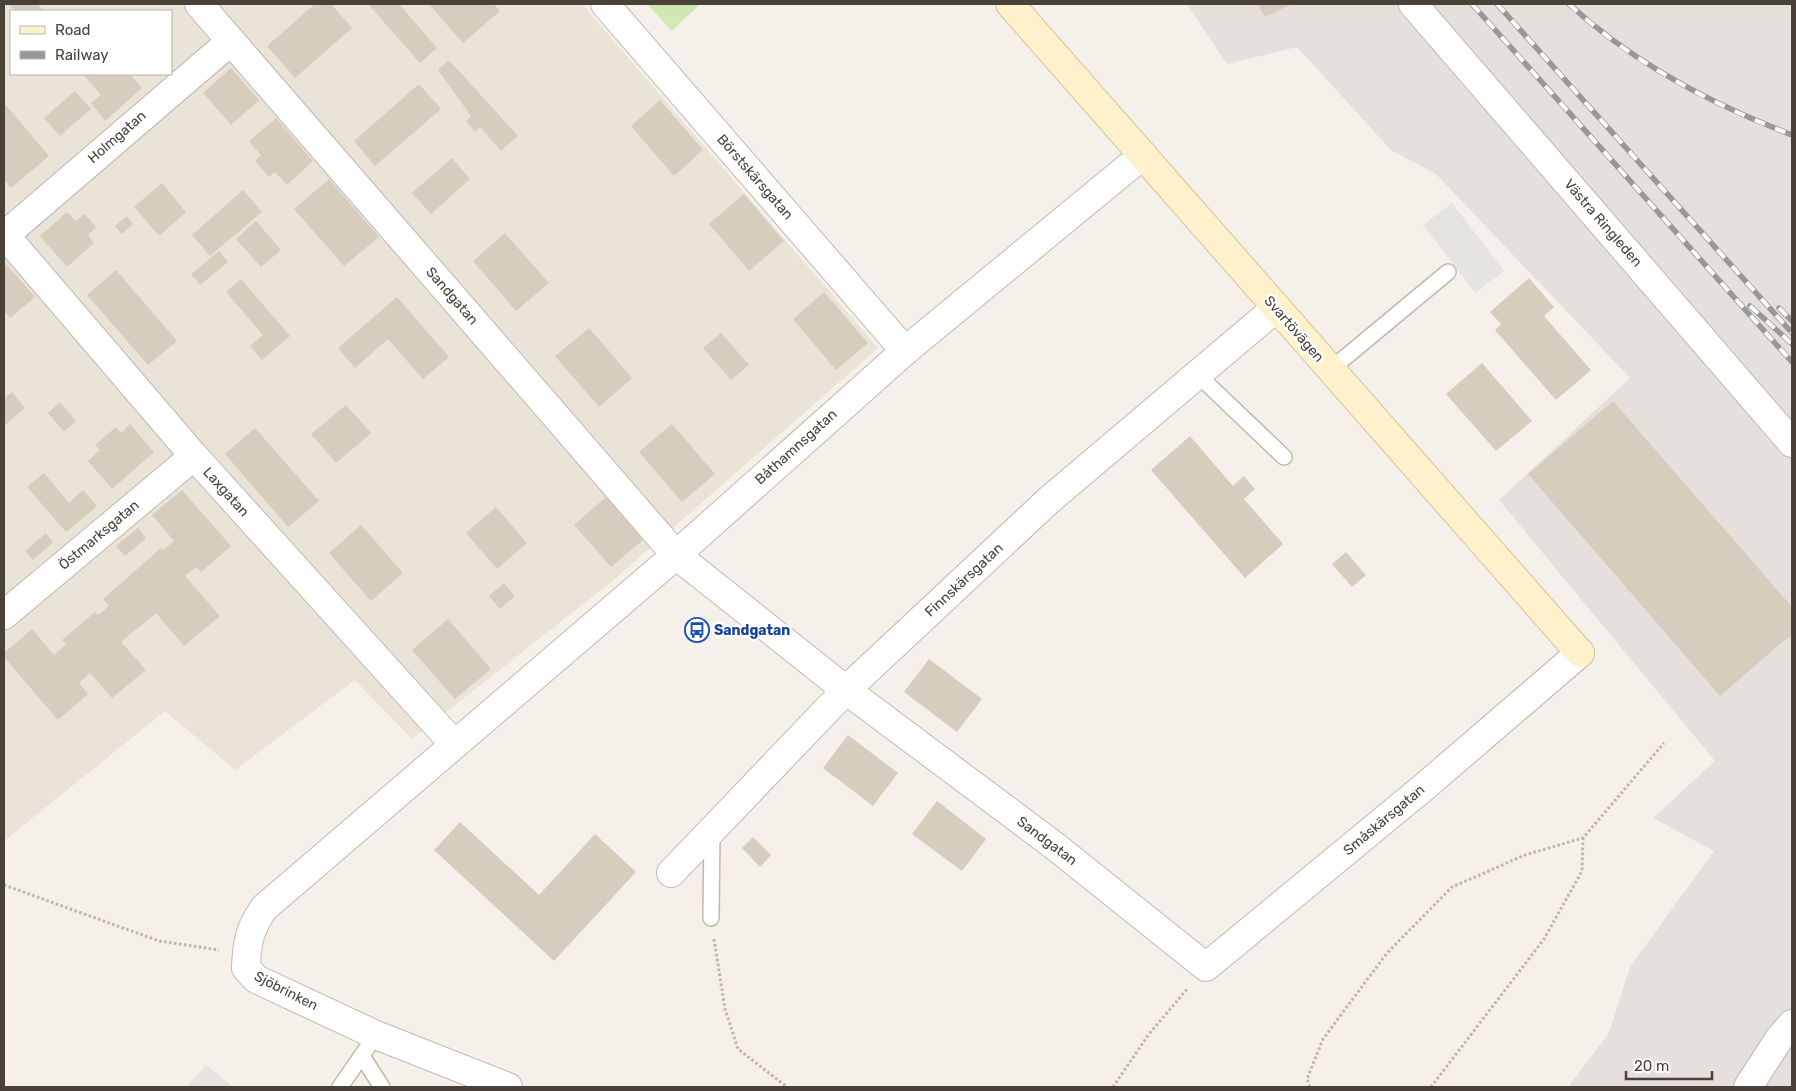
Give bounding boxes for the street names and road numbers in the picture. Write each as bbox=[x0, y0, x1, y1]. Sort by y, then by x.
street label: Holmgatan bbox=[84, 107, 150, 167]
street label: Börstskärsgatan bbox=[713, 131, 797, 223]
street label: Västra Ringleden bbox=[1560, 176, 1646, 270]
street label: Sandgatan bbox=[422, 264, 482, 328]
street label: Svartövägen bbox=[1261, 292, 1327, 366]
street label: Båthamnsgatan bbox=[751, 406, 841, 488]
street label: Laxgatan bbox=[199, 464, 253, 520]
street label: Östmarksgatan bbox=[55, 497, 143, 573]
street label: Finnskärsgatan bbox=[921, 539, 1007, 621]
street label: Småskärsgatan bbox=[1340, 781, 1428, 859]
street label: Sandgatan bbox=[1014, 813, 1080, 869]
street label: Sjöbrinken bbox=[251, 968, 321, 1014]

